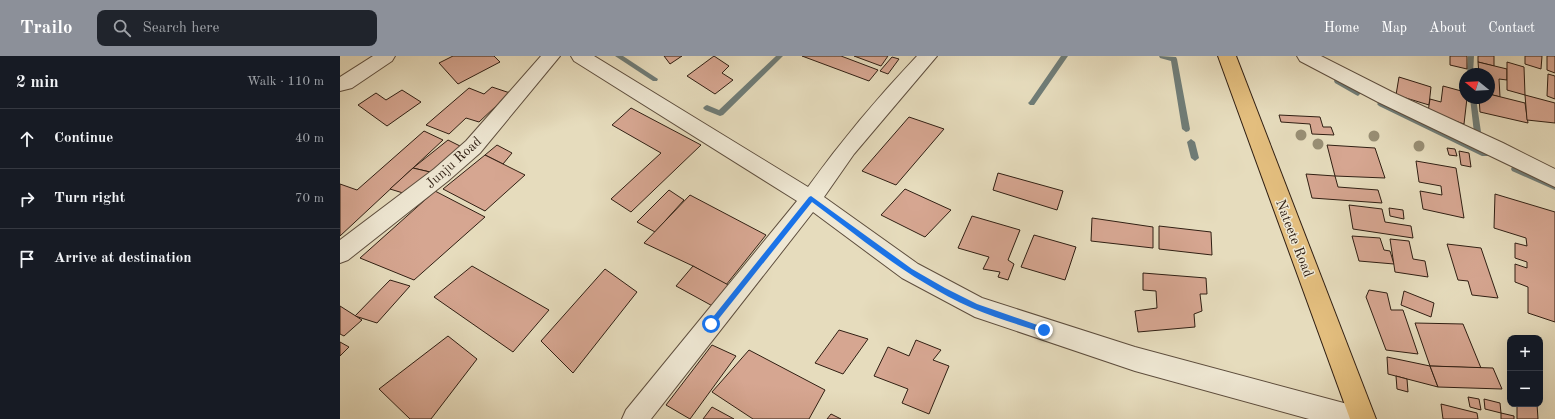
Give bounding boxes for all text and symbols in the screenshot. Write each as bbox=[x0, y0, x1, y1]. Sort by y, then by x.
search box bbox=[97, 10, 377, 46]
icon: search bbox=[111, 17, 133, 39]
text: Trailo bbox=[20, 19, 73, 38]
text: Search here bbox=[143, 21, 219, 36]
text: Home bbox=[1324, 21, 1359, 35]
text: Map bbox=[1381, 21, 1407, 35]
text: About bbox=[1429, 21, 1466, 35]
text: Contact bbox=[1488, 21, 1535, 35]
north arrow bbox=[1459, 68, 1495, 104]
text: 2 min bbox=[16, 74, 59, 91]
text: Walk · 110 m bbox=[247, 75, 324, 88]
icon: ahead bbox=[16, 128, 38, 150]
text: Continue bbox=[54, 131, 113, 146]
text: 40 m bbox=[295, 132, 324, 145]
street label: Junju Road bbox=[423, 134, 484, 191]
icon: right bbox=[16, 188, 38, 210]
text: Turn right bbox=[54, 191, 125, 206]
text: 70 m bbox=[295, 192, 324, 205]
street label: Nateete Road bbox=[1273, 198, 1315, 279]
icon: arrive bbox=[16, 248, 38, 270]
text: Arrive at destination bbox=[54, 251, 192, 266]
route start bbox=[702, 315, 720, 333]
route end bbox=[1035, 321, 1053, 339]
map controls bbox=[1507, 335, 1543, 407]
button: + bbox=[1507, 335, 1543, 371]
button: − bbox=[1507, 371, 1543, 407]

